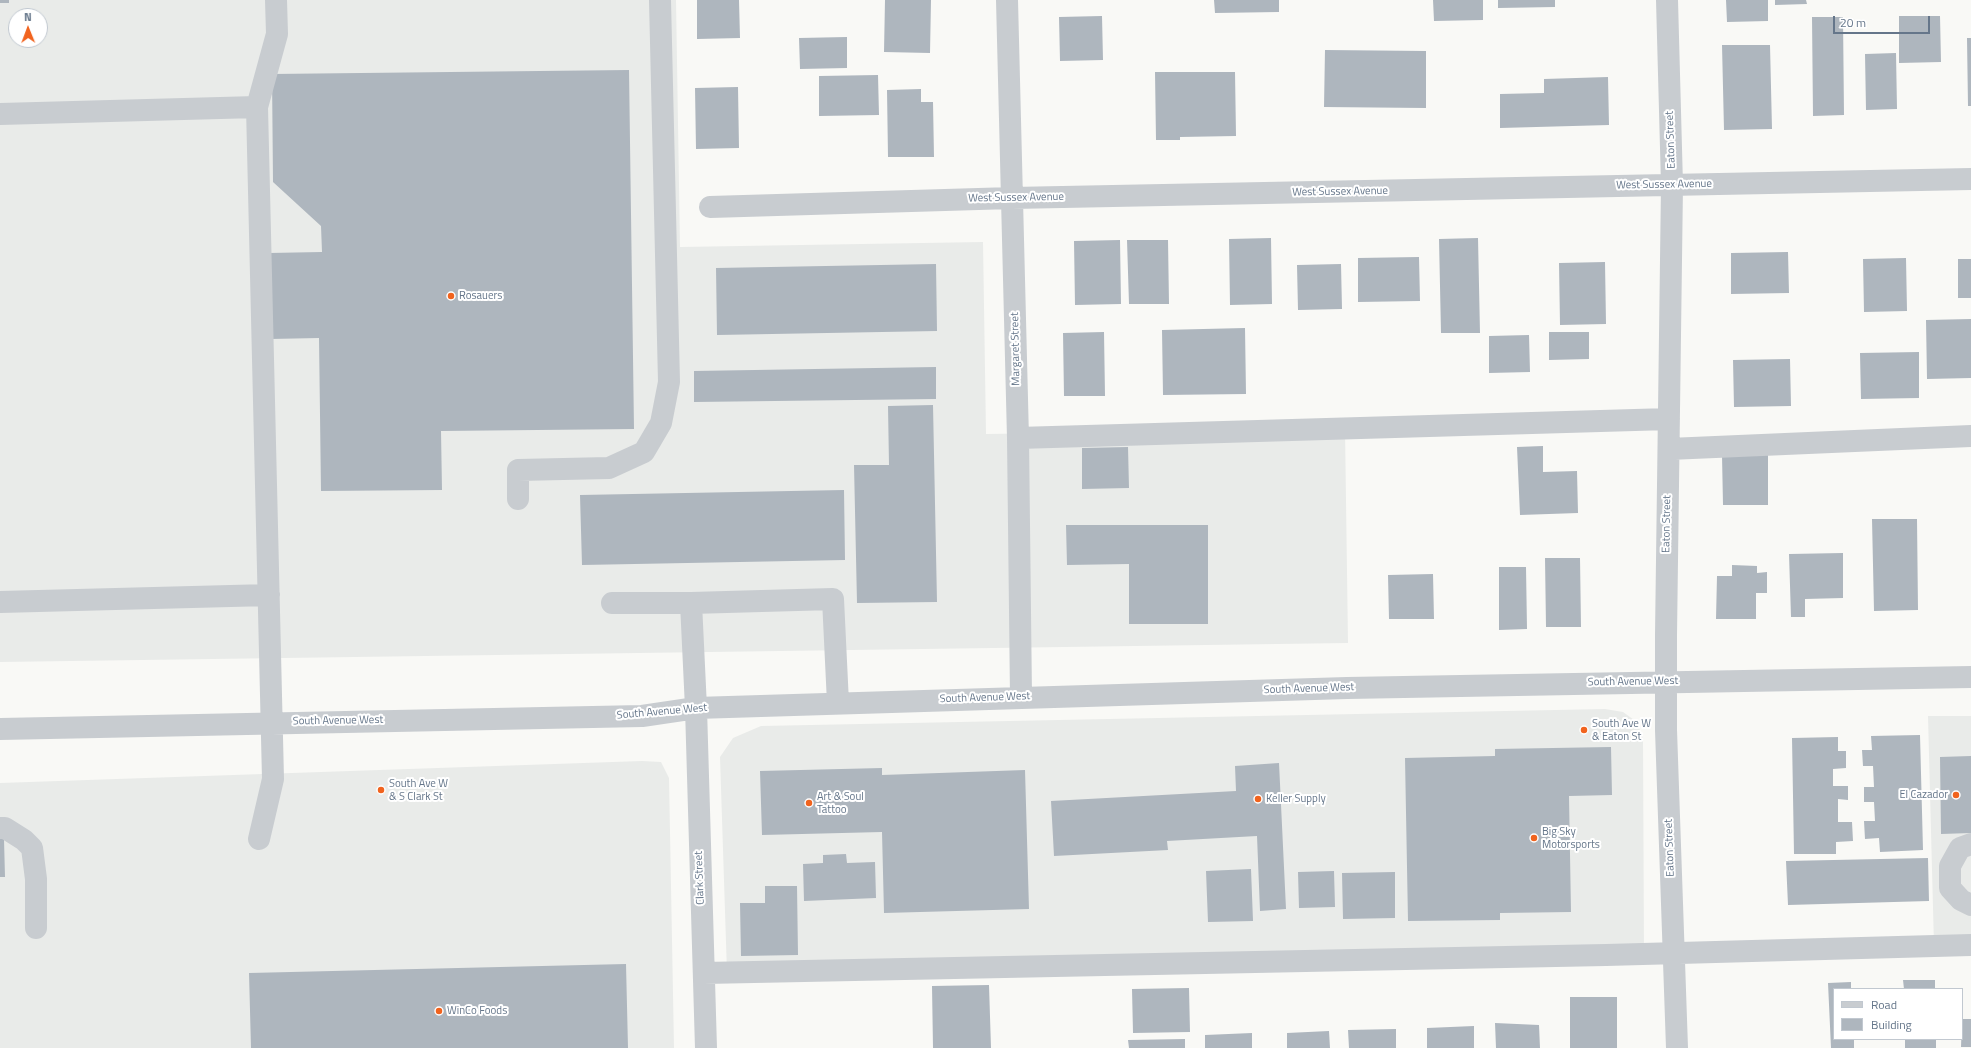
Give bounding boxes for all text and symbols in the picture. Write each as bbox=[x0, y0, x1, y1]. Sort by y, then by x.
north arrow bbox=[8, 8, 48, 48]
scale bar bbox=[1835, 8, 1932, 34]
text: N bbox=[24, 9, 32, 25]
text: 20 m bbox=[1840, 13, 1866, 32]
street label: Eaton Street bbox=[1663, 111, 1679, 169]
street label: West Sussex Avenue bbox=[1616, 178, 1712, 192]
street label: West Sussex Avenue bbox=[1292, 185, 1388, 199]
street label: West Sussex Avenue bbox=[968, 191, 1064, 205]
place label: Rosauers bbox=[459, 289, 502, 303]
marker: Rosauers bbox=[446, 291, 456, 301]
street label: Margaret Street bbox=[1009, 312, 1023, 386]
street label: Eaton Street bbox=[1660, 495, 1674, 553]
street label: South Avenue West bbox=[1588, 675, 1678, 689]
street label: South Avenue West bbox=[1263, 681, 1355, 697]
street label: South Avenue West bbox=[939, 690, 1031, 706]
street label: South Avenue West bbox=[616, 701, 708, 723]
street label: South Avenue West bbox=[293, 714, 383, 728]
place label: South Ave W & Eaton St bbox=[1592, 717, 1651, 743]
marker: South Ave W & Eaton St bbox=[1579, 725, 1589, 735]
place label: South Ave W & S Clark St bbox=[389, 777, 448, 803]
marker: South Ave W & S Clark St bbox=[376, 785, 386, 795]
place label: El Cazador bbox=[1900, 788, 1948, 802]
place label: Art & Soul Tattoo bbox=[817, 790, 864, 816]
marker: El Cazador bbox=[1951, 790, 1961, 800]
place label: Keller Supply bbox=[1266, 792, 1326, 806]
marker: Keller Supply bbox=[1253, 794, 1263, 804]
marker: Art & Soul Tattoo bbox=[804, 798, 814, 808]
street label: Eaton Street bbox=[1662, 819, 1678, 877]
place label: Big Sky Motorsports bbox=[1542, 825, 1600, 851]
marker: Big Sky Motorsports bbox=[1529, 833, 1539, 843]
street label: Clark Street bbox=[692, 851, 708, 905]
legend bbox=[1833, 988, 1963, 1040]
text: Road bbox=[1871, 995, 1897, 1014]
place label: WinCo Foods bbox=[447, 1004, 507, 1018]
marker: WinCo Foods bbox=[434, 1006, 444, 1016]
text: Building bbox=[1871, 1015, 1912, 1034]

